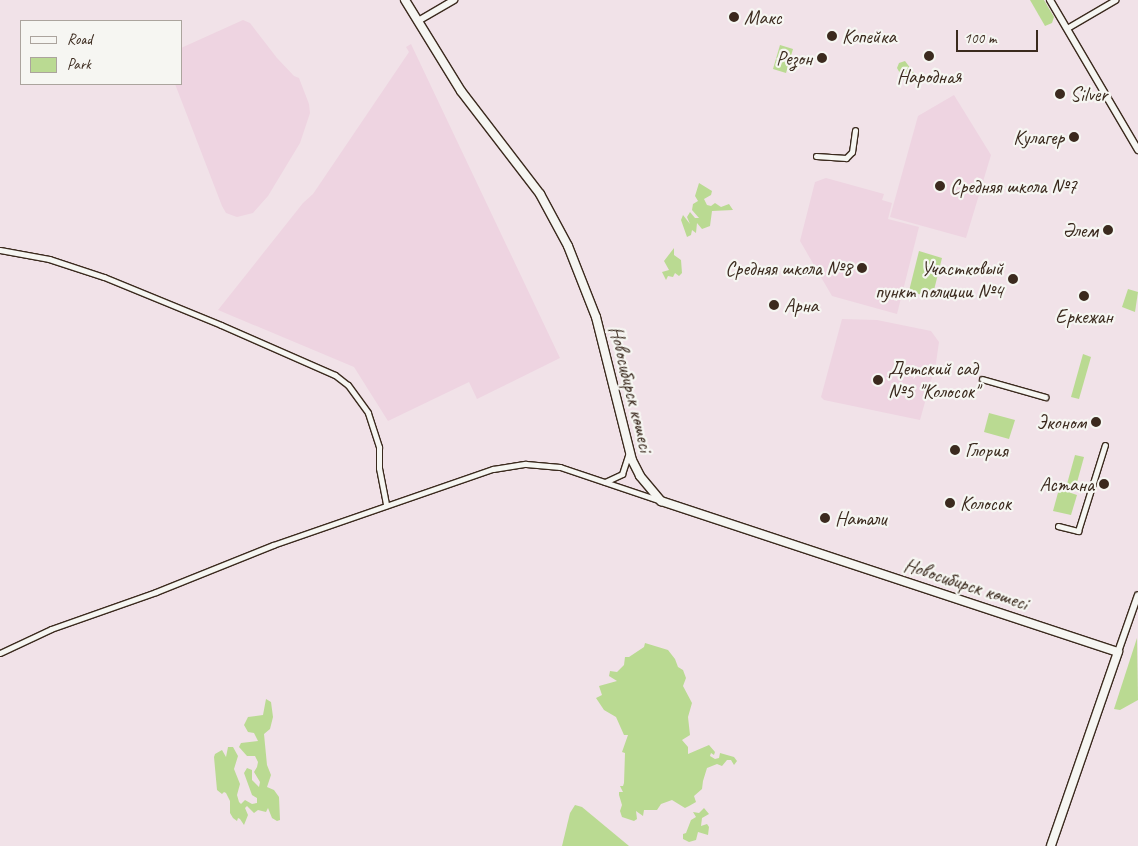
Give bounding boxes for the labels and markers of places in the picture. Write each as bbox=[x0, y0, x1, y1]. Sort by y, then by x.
place label: Макс bbox=[744, 5, 782, 29]
marker: Макс bbox=[728, 11, 740, 23]
place label: Копейка bbox=[842, 24, 896, 48]
marker: Копейка bbox=[826, 30, 838, 42]
place label: Резон bbox=[776, 46, 812, 70]
marker: Народная bbox=[923, 50, 935, 62]
marker: Резон bbox=[816, 52, 828, 64]
place label: Народная bbox=[897, 64, 961, 88]
place label: Silver bbox=[1070, 82, 1108, 106]
marker: Silver bbox=[1054, 88, 1066, 100]
place label: Кулагер bbox=[1013, 125, 1064, 149]
marker: Кулагер bbox=[1068, 131, 1080, 143]
place label: Средняя школа №7 bbox=[950, 174, 1077, 198]
marker: Средняя школа №7 bbox=[934, 180, 946, 192]
place label: Әлем bbox=[1063, 218, 1098, 242]
marker: Әлем bbox=[1102, 224, 1114, 236]
place label: Средняя школа №8 bbox=[725, 256, 852, 280]
place label: Участковый пункт полиции №4 bbox=[876, 256, 1003, 303]
marker: Средняя школа №8 bbox=[856, 262, 868, 274]
marker: Участковый пункт полиции №4 bbox=[1007, 273, 1019, 285]
marker: Еркежан bbox=[1078, 290, 1090, 302]
place label: Арна bbox=[784, 293, 818, 317]
marker: Арна bbox=[768, 299, 780, 311]
place label: Еркежан bbox=[1055, 304, 1113, 328]
place label: Детский сад №5 "Колосок" bbox=[888, 356, 979, 403]
marker: Детский сад №5 "Колосок" bbox=[872, 374, 884, 386]
place label: Эконом bbox=[1036, 410, 1086, 434]
marker: Эконом bbox=[1090, 416, 1102, 428]
place label: Глория bbox=[965, 438, 1008, 462]
marker: Глория bbox=[949, 444, 961, 456]
place label: Астана bbox=[1040, 472, 1094, 496]
marker: Астана bbox=[1098, 478, 1110, 490]
place label: Колосок bbox=[960, 491, 1011, 515]
marker: Колосок bbox=[944, 497, 956, 509]
place label: Натали bbox=[835, 506, 886, 530]
marker: Натали bbox=[819, 512, 831, 524]

